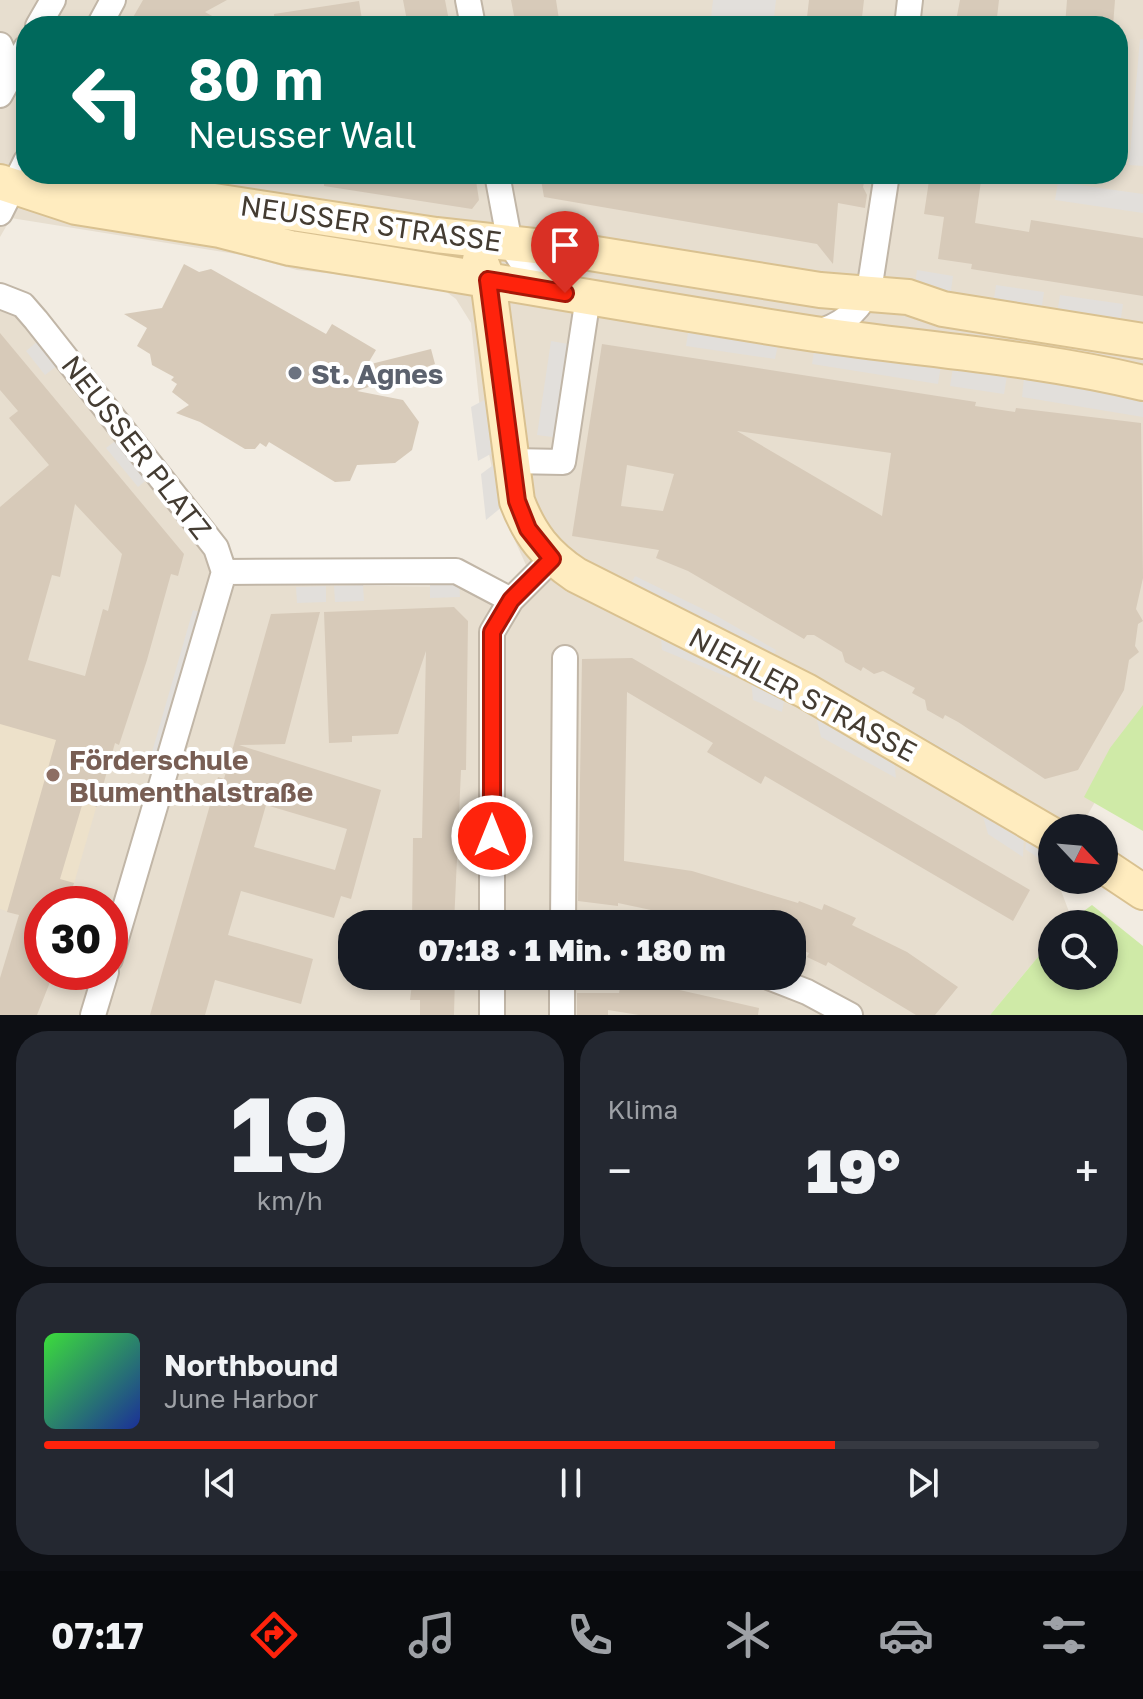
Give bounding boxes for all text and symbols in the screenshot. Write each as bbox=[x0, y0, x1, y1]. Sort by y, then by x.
text: 80 m bbox=[188, 45, 323, 112]
icon: left bbox=[56, 48, 160, 152]
text: Neusser Wall bbox=[188, 113, 417, 156]
street label: NEUSSER STRASSE bbox=[238, 188, 504, 258]
pin bbox=[531, 211, 599, 293]
icon: arrive bbox=[543, 223, 587, 267]
street label: NEUSSER PLATZ bbox=[55, 349, 219, 545]
place label: St. Agnes bbox=[311, 357, 443, 390]
marker: St. Agnes bbox=[286, 364, 304, 382]
street label: NIEHLER STRASSE bbox=[684, 620, 922, 768]
place label: Förderschule Blumenthalstraße bbox=[69, 743, 313, 808]
marker: Förderschule Blumenthalstraße bbox=[44, 766, 62, 784]
position arrow bbox=[450, 794, 534, 878]
north arrow bbox=[1038, 814, 1118, 894]
map controls bbox=[1038, 814, 1118, 990]
speed limit sign: 30 bbox=[24, 886, 128, 990]
button: search bbox=[1038, 910, 1118, 990]
text: 07:18 · 1 Min. · 180 m bbox=[418, 932, 726, 968]
text: 19 bbox=[230, 1070, 350, 1195]
text: Klima bbox=[608, 1094, 678, 1125]
text: 19° bbox=[806, 1134, 900, 1206]
text: − bbox=[608, 1144, 632, 1197]
text: + bbox=[1075, 1144, 1099, 1197]
text: km/h bbox=[257, 1185, 323, 1216]
text: Northbound bbox=[164, 1347, 338, 1383]
text: June Harbor bbox=[164, 1383, 318, 1414]
icon: previous bbox=[198, 1461, 242, 1505]
icon: pause bbox=[549, 1461, 593, 1505]
icon: next bbox=[901, 1461, 945, 1505]
icon: directions bbox=[246, 1607, 302, 1663]
icon: music bbox=[404, 1607, 460, 1663]
icon: phone bbox=[562, 1607, 618, 1663]
icon: climate bbox=[720, 1607, 776, 1663]
icon: car bbox=[878, 1607, 934, 1663]
icon: filters bbox=[1036, 1607, 1092, 1663]
text: 07:17 bbox=[51, 1614, 144, 1657]

